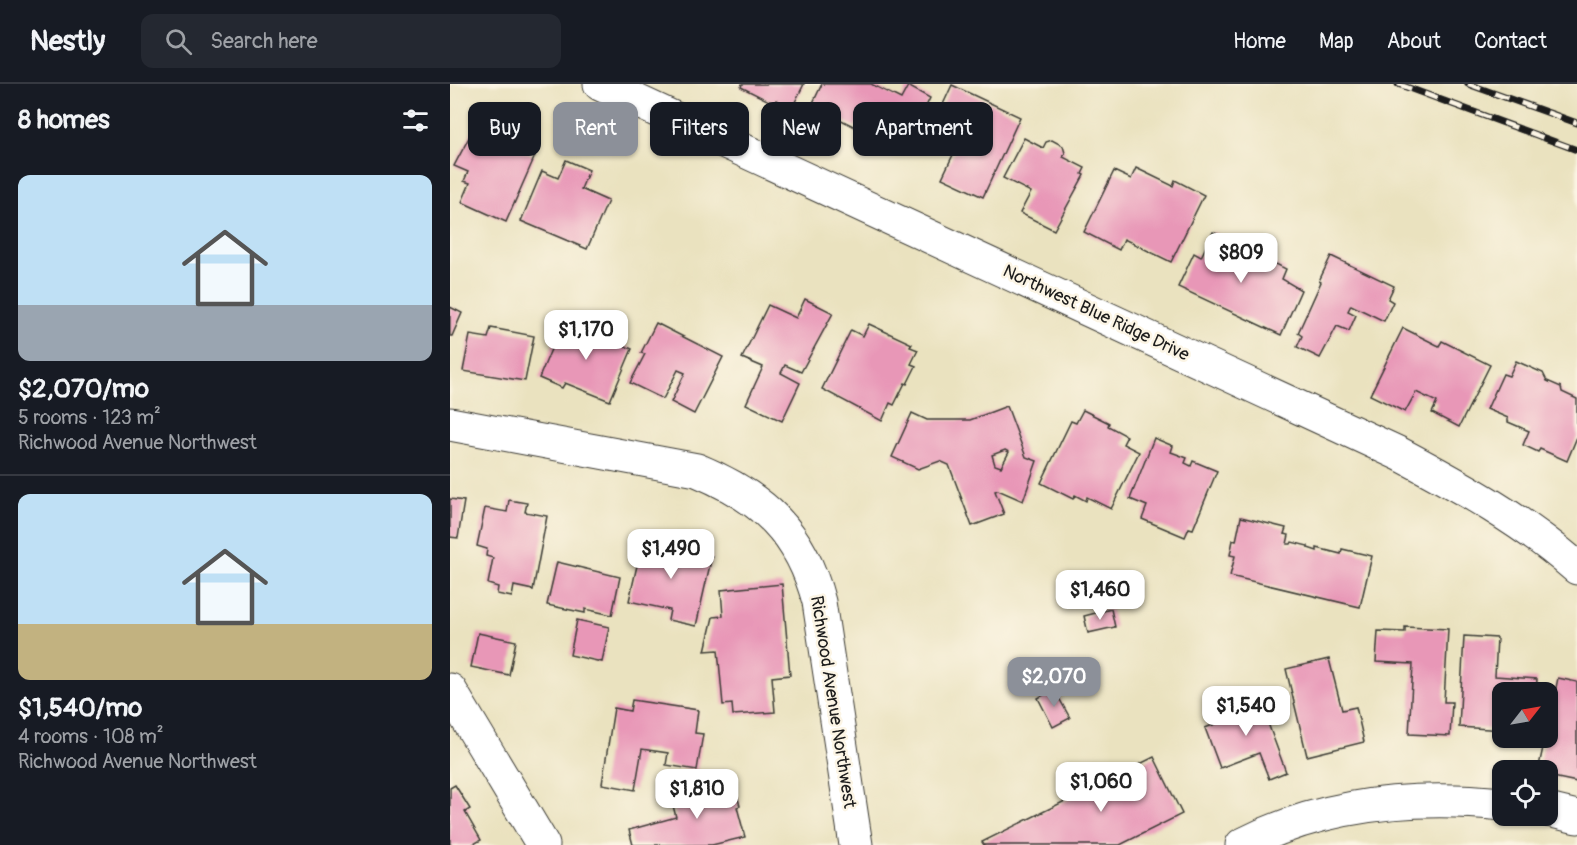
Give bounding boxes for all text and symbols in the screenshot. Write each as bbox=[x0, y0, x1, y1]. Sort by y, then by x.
search box bbox=[141, 14, 561, 68]
text: Nestly bbox=[30, 24, 105, 59]
icon: search bbox=[162, 25, 195, 58]
text: Search here bbox=[210, 27, 318, 55]
text: Home bbox=[1233, 28, 1286, 55]
text: Map bbox=[1319, 28, 1354, 55]
text: About bbox=[1387, 28, 1441, 55]
text: Contact bbox=[1474, 28, 1547, 55]
chip: Buy bbox=[468, 102, 541, 156]
chip: Rent bbox=[553, 102, 638, 156]
chip: Filters bbox=[650, 102, 749, 156]
chip: New bbox=[761, 102, 841, 156]
chip: Apartment bbox=[853, 102, 993, 156]
text: 8 homes bbox=[18, 104, 110, 136]
icon: filters bbox=[399, 104, 432, 137]
icon: home bbox=[171, 214, 279, 322]
pin: $809 bbox=[1205, 233, 1277, 284]
text: $809 bbox=[1219, 240, 1263, 265]
street label: Northwest Blue Ridge Drive bbox=[999, 260, 1193, 366]
pin: $1,170 bbox=[537, 310, 635, 361]
text: $1,170 bbox=[558, 317, 614, 342]
text: $2,070/mo bbox=[18, 373, 149, 405]
text: 5 rooms · 123 m² bbox=[18, 405, 161, 430]
text: Richwood Avenue Northwest bbox=[18, 430, 257, 455]
pin: $1,490 bbox=[622, 529, 720, 580]
icon: home bbox=[171, 533, 279, 641]
text: $1,490 bbox=[641, 536, 701, 561]
pin: $1,460 bbox=[1051, 570, 1149, 621]
text: $1,460 bbox=[1070, 577, 1130, 602]
street label: Richwood Avenue Northwest bbox=[805, 594, 861, 811]
pin: $2,070 bbox=[1005, 657, 1103, 708]
text: $2,070 bbox=[1022, 664, 1087, 689]
north arrow bbox=[1492, 682, 1558, 748]
map controls bbox=[1492, 682, 1558, 826]
pin: $1,540 bbox=[1197, 686, 1295, 737]
text: $1,540/mo bbox=[18, 692, 142, 724]
text: $1,540 bbox=[1216, 693, 1276, 718]
text: 4 rooms · 108 m² bbox=[18, 724, 164, 749]
text: Richwood Avenue Northwest bbox=[18, 749, 257, 774]
button: locate bbox=[1492, 760, 1558, 826]
pin: $1,060 bbox=[1052, 762, 1150, 813]
pin: $1,810 bbox=[648, 769, 746, 820]
text: $1,060 bbox=[1070, 769, 1132, 794]
text: $1,810 bbox=[669, 776, 725, 801]

